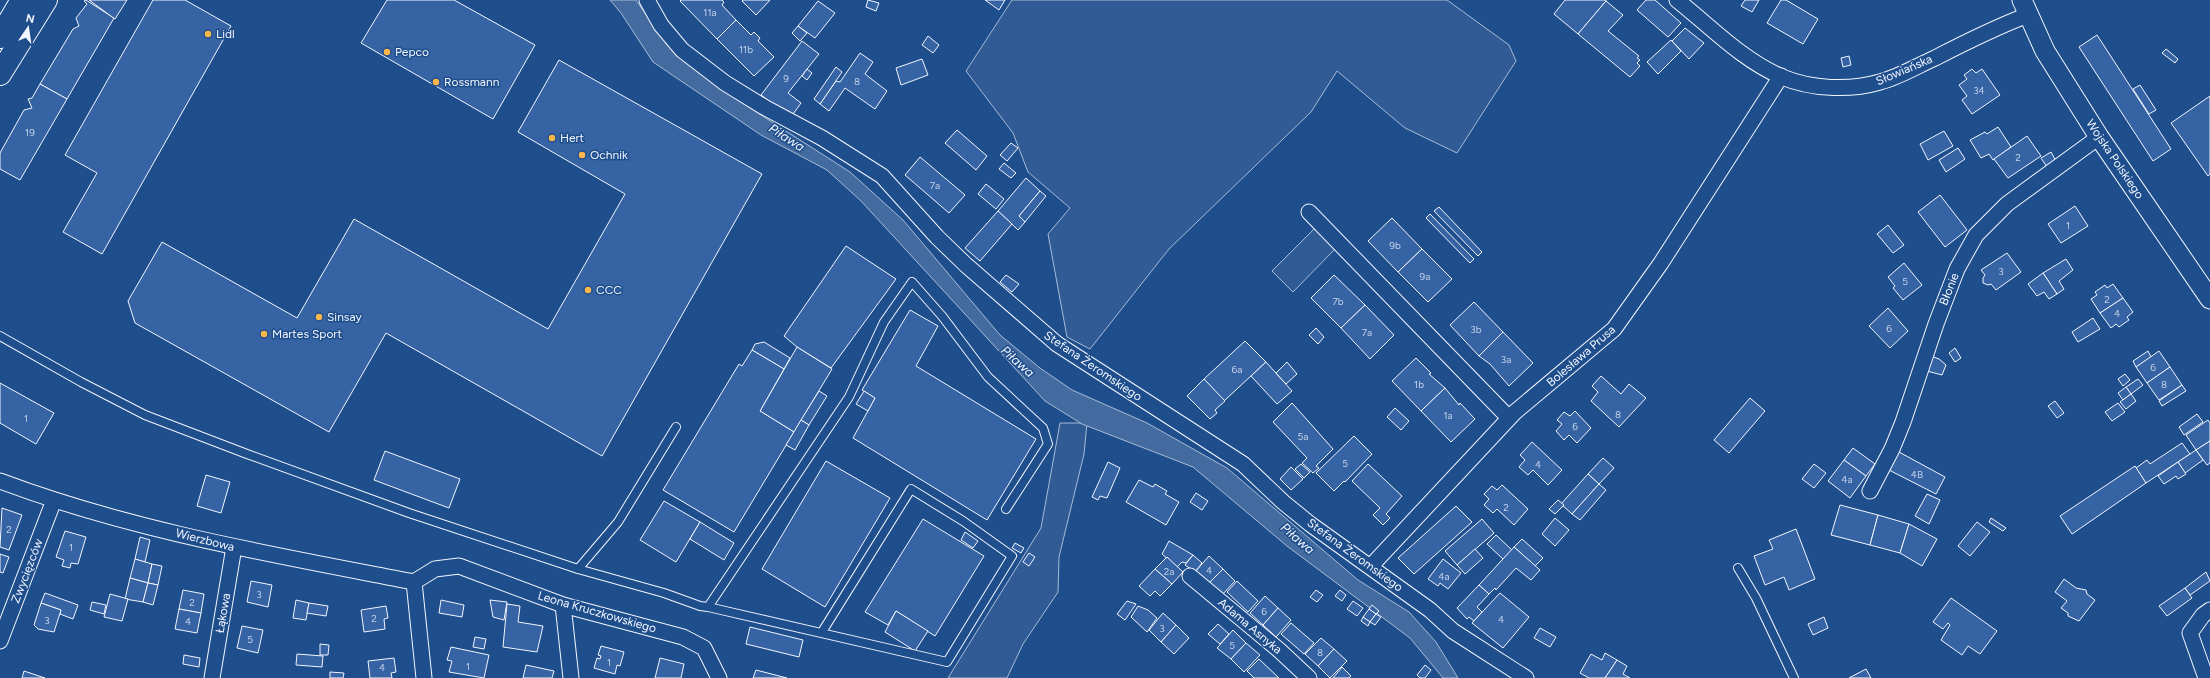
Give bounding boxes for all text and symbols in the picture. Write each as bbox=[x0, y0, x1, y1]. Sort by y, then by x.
house number: 11a bbox=[703, 6, 717, 19]
north arrow bbox=[8, 8, 48, 48]
text: N bbox=[25, 11, 36, 26]
place label: Lidl bbox=[216, 27, 235, 41]
marker: Lidl bbox=[203, 29, 213, 39]
house number: 11b bbox=[739, 43, 753, 56]
place label: Pepco bbox=[395, 45, 429, 59]
marker: Pepco bbox=[382, 47, 392, 57]
street label: Słowiańska bbox=[1874, 52, 1934, 88]
house number: 9 bbox=[783, 72, 789, 85]
place label: Rossmann bbox=[444, 75, 500, 89]
house number: 8 bbox=[854, 75, 860, 88]
marker: Rossmann bbox=[431, 77, 441, 87]
house number: 34 bbox=[1973, 84, 1985, 97]
street label: Wojska Polskiego bbox=[2083, 117, 2147, 201]
water label: Piława bbox=[766, 120, 808, 155]
house number: 19 bbox=[25, 126, 35, 139]
place label: Hert bbox=[560, 131, 585, 145]
marker: Hert bbox=[547, 133, 557, 143]
place label: Ochnik bbox=[590, 148, 628, 162]
marker: Ochnik bbox=[577, 150, 587, 160]
house number: 2 bbox=[2015, 151, 2021, 164]
house number: 7a bbox=[930, 179, 940, 192]
house number: 1 bbox=[2066, 219, 2070, 232]
house number: 9b bbox=[1389, 239, 1401, 252]
house number: 3 bbox=[1998, 265, 2004, 278]
house number: 9a bbox=[1420, 270, 1430, 283]
street label: Błonie bbox=[1936, 270, 1962, 307]
house number: 5 bbox=[1902, 275, 1908, 288]
place label: CCC bbox=[596, 283, 622, 297]
marker: CCC bbox=[583, 285, 593, 295]
house number: 2 bbox=[2104, 293, 2110, 306]
house number: 7b bbox=[1332, 295, 1344, 308]
house number: 4 bbox=[2114, 307, 2120, 320]
place label: Sinsay bbox=[327, 310, 362, 324]
marker: Sinsay bbox=[314, 312, 324, 322]
street label: Bolesława Prusa bbox=[1544, 322, 1618, 390]
house number: 6 bbox=[1886, 322, 1892, 335]
house number: 3b bbox=[1470, 323, 1482, 336]
house number: 7a bbox=[1362, 326, 1372, 339]
place label: Martes Sport bbox=[272, 327, 342, 341]
street label: Stefana Żeromskiego bbox=[1041, 328, 1145, 404]
marker: Martes Sport bbox=[259, 329, 269, 339]
water label: Piława bbox=[998, 343, 1038, 380]
house number: 3a bbox=[1501, 353, 1511, 366]
house number: 6 bbox=[2150, 361, 2156, 374]
house number: 6a bbox=[1232, 363, 1242, 376]
house number: 1b bbox=[1414, 378, 1424, 391]
house number: 8 bbox=[2161, 378, 2167, 391]
house number: 8 bbox=[1615, 408, 1621, 421]
house number: 1a bbox=[1443, 409, 1453, 422]
house number: 1 bbox=[24, 412, 28, 425]
house number: 6 bbox=[1572, 420, 1578, 433]
house number: 5a bbox=[1298, 430, 1308, 443]
house number: 5 bbox=[1342, 457, 1348, 470]
house number: 4 bbox=[1535, 458, 1541, 471]
house number: 4B bbox=[1911, 468, 1923, 481]
house number: 4a bbox=[1841, 473, 1853, 486]
house number: 2 bbox=[1503, 501, 1509, 514]
street label: Stefana Żeromskiego bbox=[1304, 516, 1406, 594]
water label: Piława bbox=[1278, 520, 1318, 557]
house number: 2 bbox=[6, 523, 12, 536]
street label: Wierzbowa bbox=[174, 526, 236, 554]
street label: Zwycięzców bbox=[8, 536, 46, 605]
house number: 1 bbox=[69, 541, 73, 554]
house number: 4 bbox=[1206, 564, 1212, 577]
house number: 2a bbox=[1164, 565, 1174, 578]
house number: 4a bbox=[1438, 570, 1450, 583]
house number: 3 bbox=[256, 588, 262, 601]
street label: Leona Kruczkowskiego bbox=[536, 588, 658, 636]
street label: Łąkowa bbox=[213, 592, 233, 634]
street label: Adama Asnyka bbox=[1215, 595, 1285, 657]
house number: 2 bbox=[189, 596, 195, 609]
house number: 6 bbox=[1261, 605, 1267, 618]
house number: 2 bbox=[371, 612, 377, 625]
house number: 4 bbox=[1498, 613, 1504, 626]
house number: 3 bbox=[44, 614, 50, 627]
house number: 4 bbox=[185, 615, 191, 628]
house number: 3 bbox=[1159, 622, 1165, 635]
house number: 5 bbox=[247, 633, 253, 646]
house number: 5 bbox=[1229, 639, 1235, 652]
house number: 8 bbox=[1317, 646, 1323, 659]
house number: 1 bbox=[607, 656, 611, 669]
house number: 1 bbox=[466, 660, 470, 673]
house number: 4 bbox=[379, 661, 385, 674]

